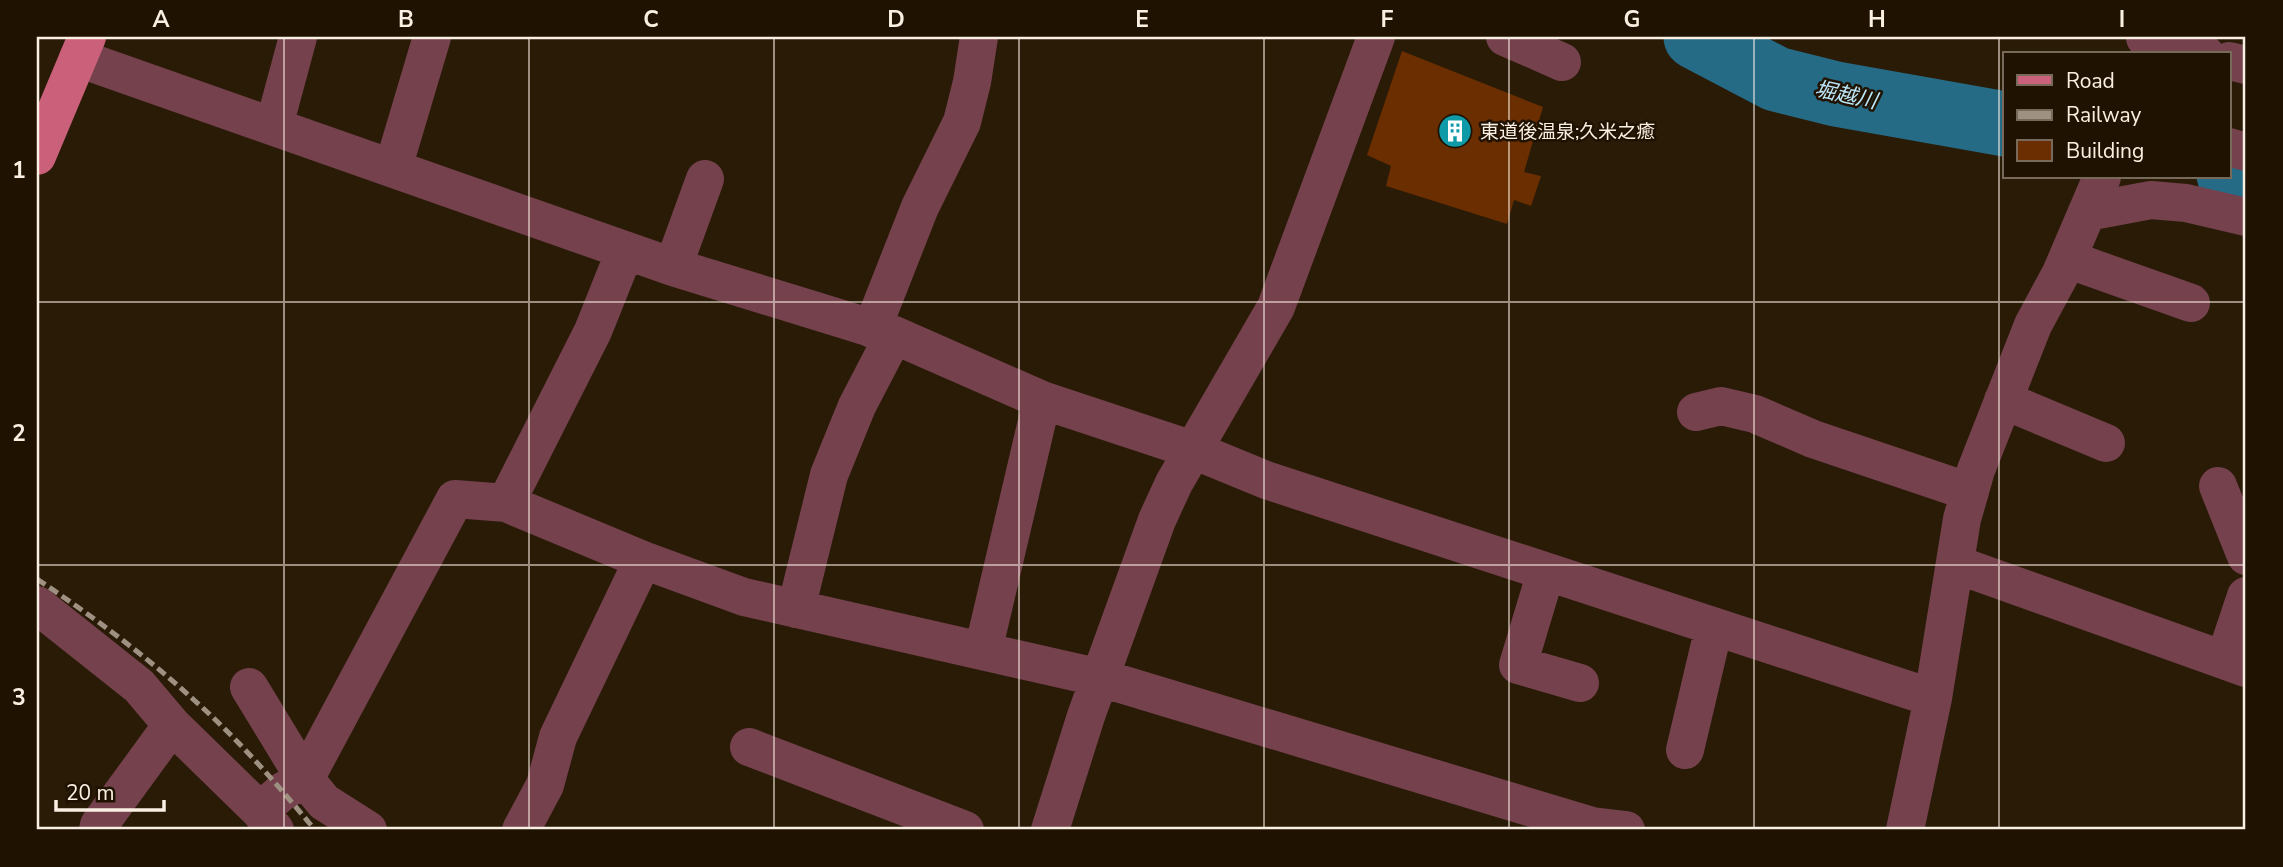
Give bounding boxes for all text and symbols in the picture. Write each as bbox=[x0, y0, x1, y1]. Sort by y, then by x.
text: A bbox=[152, 4, 170, 35]
text: B bbox=[398, 4, 414, 35]
text: C bbox=[643, 4, 659, 35]
text: D bbox=[887, 4, 905, 35]
text: E bbox=[1135, 4, 1149, 35]
text: F bbox=[1381, 4, 1394, 35]
text: G bbox=[1624, 4, 1640, 35]
text: H bbox=[1868, 4, 1886, 35]
text: I bbox=[2119, 4, 2125, 35]
legend bbox=[2003, 52, 2230, 178]
text: Road bbox=[2066, 67, 2115, 95]
water label: 堀越川 bbox=[1812, 75, 1882, 116]
text: Railway bbox=[2066, 101, 2141, 129]
building icon: 東道後温泉;久米之癒 bbox=[1436, 112, 1474, 150]
place label: 東道後温泉;久米之癒 bbox=[1480, 119, 1655, 145]
text: Building bbox=[2066, 137, 2144, 165]
text: 1 bbox=[12, 155, 26, 186]
text: 2 bbox=[12, 418, 26, 449]
text: 3 bbox=[12, 682, 26, 713]
scale bar bbox=[56, 769, 164, 813]
text: 20 m bbox=[66, 779, 115, 807]

